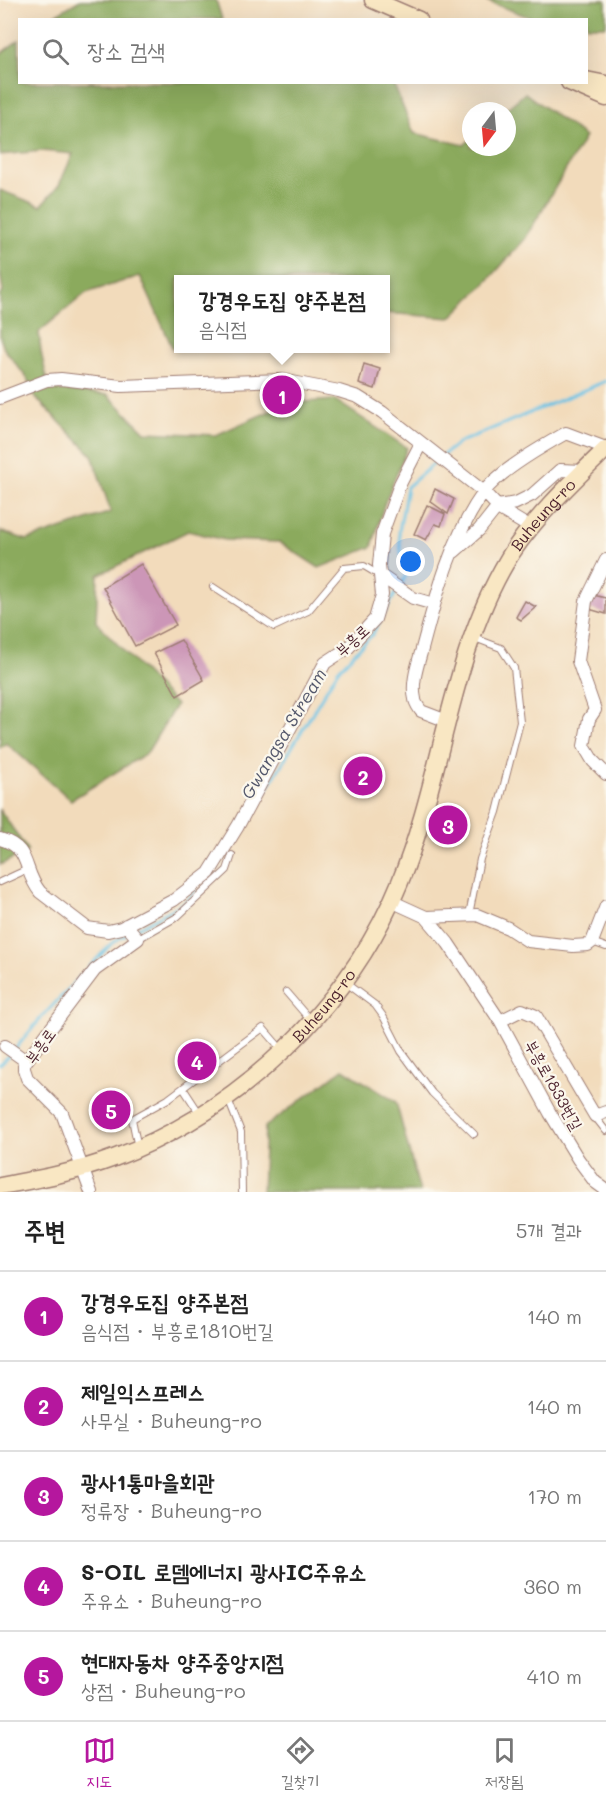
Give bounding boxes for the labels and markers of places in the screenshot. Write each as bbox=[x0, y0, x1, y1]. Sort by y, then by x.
pin: 1 bbox=[262, 372, 302, 418]
pin: 2 bbox=[344, 754, 382, 798]
pin: 3 bbox=[428, 802, 468, 848]
pin: 4 bbox=[178, 1038, 216, 1084]
pin: 5 bbox=[92, 1088, 130, 1132]

